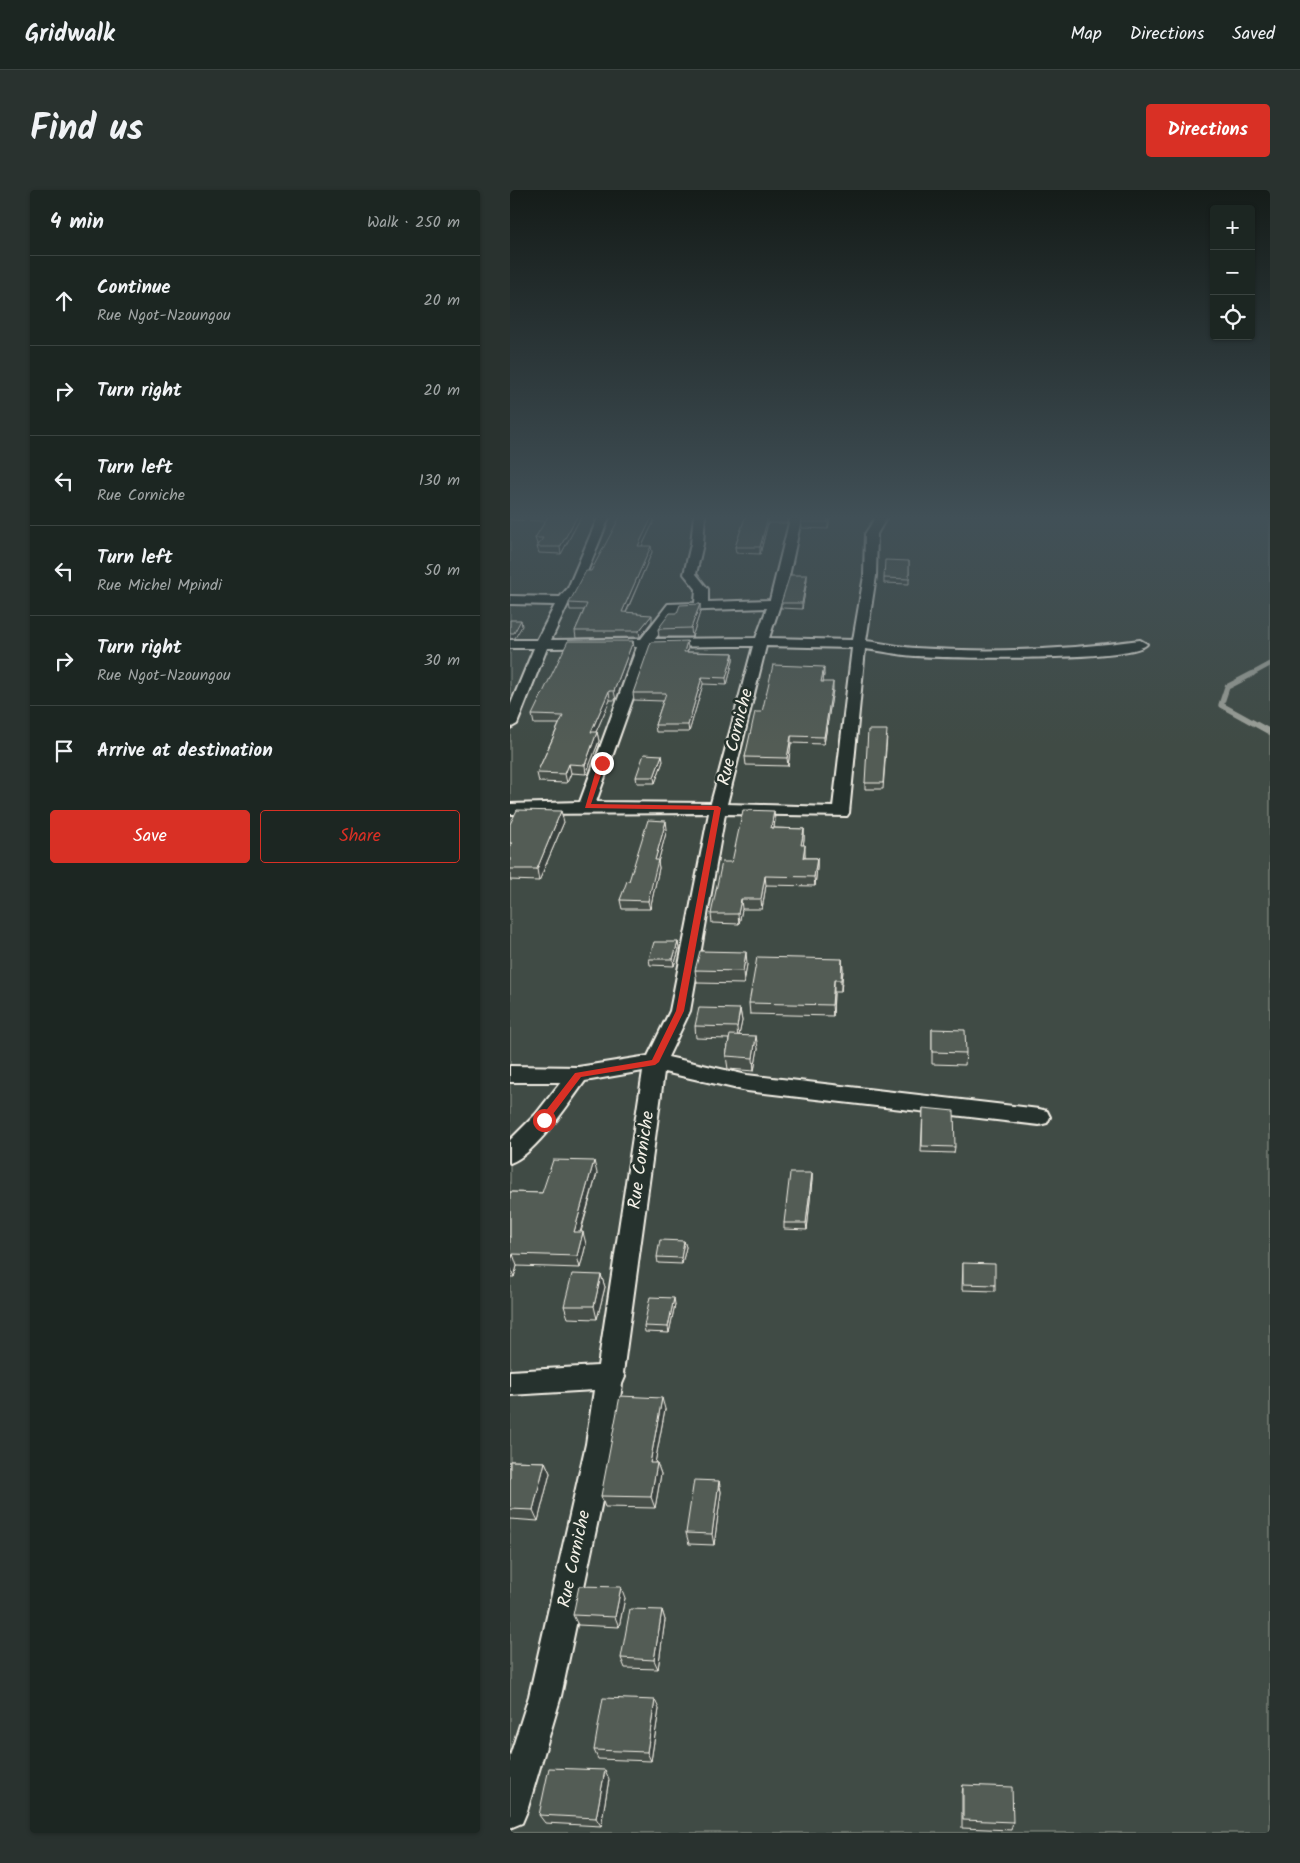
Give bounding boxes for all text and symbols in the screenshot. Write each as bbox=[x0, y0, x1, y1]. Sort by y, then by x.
text: Gridwalk bbox=[25, 15, 115, 54]
text: Map bbox=[1070, 20, 1102, 49]
text: Directions bbox=[1130, 20, 1204, 49]
text: Saved bbox=[1232, 20, 1275, 49]
text: Find us bbox=[30, 102, 143, 158]
button: Directions bbox=[1146, 104, 1270, 157]
map controls bbox=[1210, 205, 1255, 340]
button: + bbox=[1210, 205, 1255, 250]
text: 4 min bbox=[50, 206, 104, 239]
text: Walk · 250 m bbox=[367, 210, 460, 235]
button: − bbox=[1210, 250, 1255, 295]
text: Continue bbox=[97, 273, 170, 303]
icon: ahead bbox=[50, 287, 78, 315]
text: 20 m bbox=[424, 288, 460, 313]
button: locate bbox=[1210, 295, 1255, 340]
text: Rue Ngot-Nzoungou bbox=[97, 303, 231, 328]
text: Turn right bbox=[97, 376, 182, 406]
icon: right bbox=[50, 377, 78, 405]
text: 20 m bbox=[424, 378, 460, 403]
text: Turn left bbox=[97, 453, 172, 483]
icon: left bbox=[50, 467, 78, 495]
text: 130 m bbox=[419, 468, 460, 493]
text: Rue Corniche bbox=[97, 483, 185, 508]
text: Turn left bbox=[97, 543, 172, 573]
icon: left bbox=[50, 557, 78, 585]
text: 50 m bbox=[424, 558, 460, 583]
text: Rue Michel Mpindi bbox=[97, 573, 222, 598]
text: Turn right bbox=[97, 633, 182, 663]
icon: right bbox=[50, 647, 78, 675]
text: 30 m bbox=[424, 648, 460, 673]
text: Rue Ngot-Nzoungou bbox=[97, 663, 231, 688]
street label: Rue Corniche bbox=[710, 685, 762, 789]
text: Arrive at destination bbox=[97, 736, 273, 766]
icon: arrive bbox=[50, 737, 78, 765]
route end bbox=[591, 752, 614, 775]
button: Save bbox=[50, 810, 250, 863]
button: Share bbox=[260, 810, 460, 863]
route start bbox=[533, 1109, 556, 1132]
street label: Rue Corniche bbox=[621, 1109, 663, 1211]
street label: Rue Corniche bbox=[551, 1508, 599, 1610]

